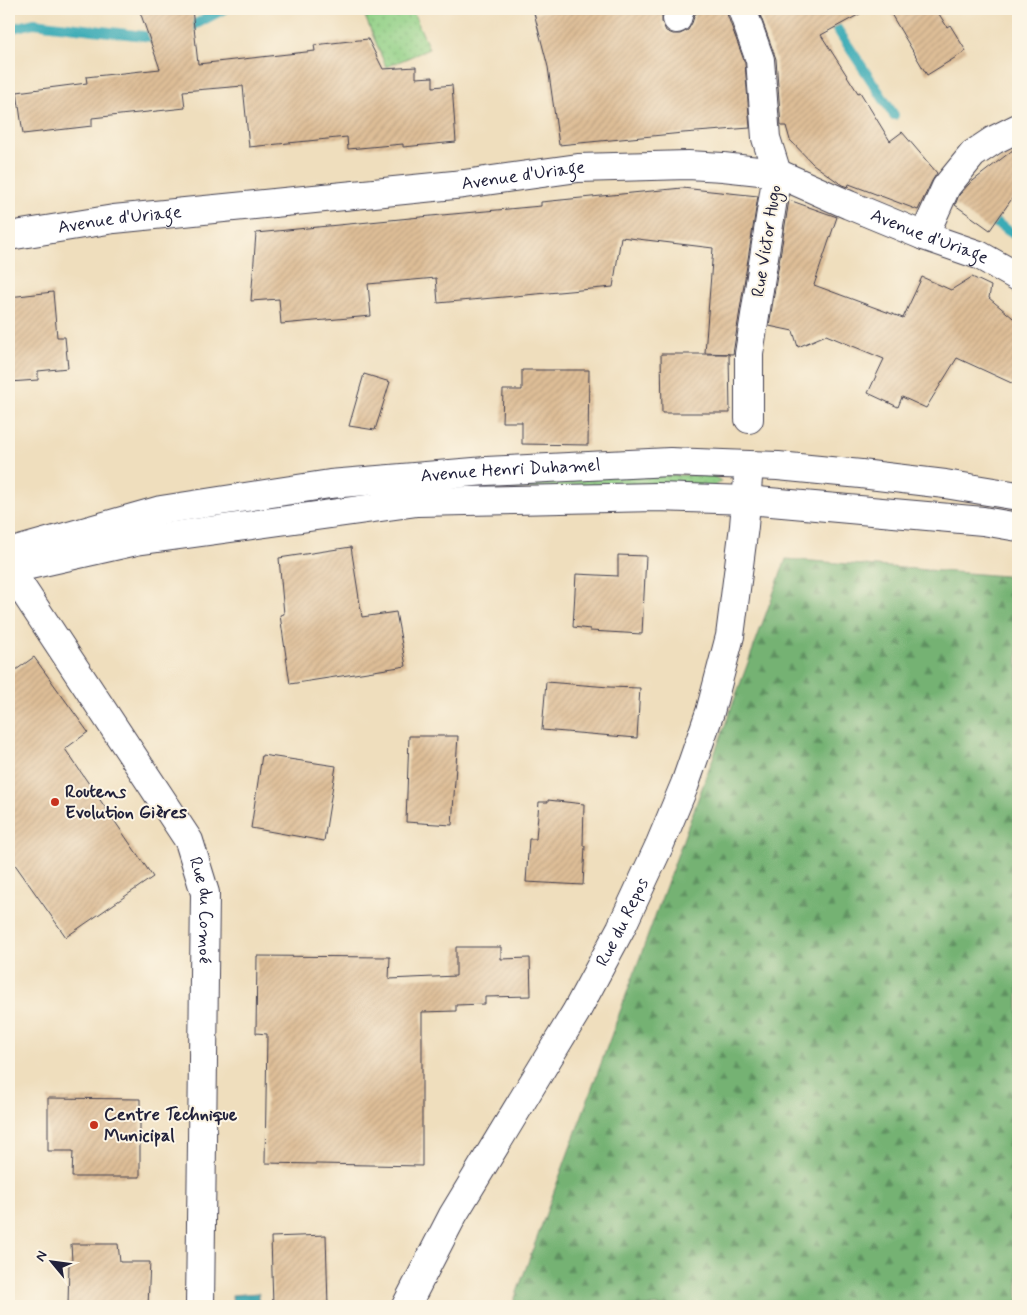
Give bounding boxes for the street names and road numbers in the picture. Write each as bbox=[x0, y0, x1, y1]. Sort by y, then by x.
street label: Avenue d'Uriage bbox=[460, 156, 586, 196]
street label: Rue Victor Hugo bbox=[746, 183, 789, 299]
street label: Avenue d'Uriage bbox=[56, 200, 183, 240]
street label: Avenue d'Uriage bbox=[867, 203, 993, 270]
street label: Avenue Henri Duhamel bbox=[420, 453, 601, 488]
street label: Rue du Comoé bbox=[183, 854, 217, 964]
street label: Rue du Repos bbox=[591, 874, 655, 971]

